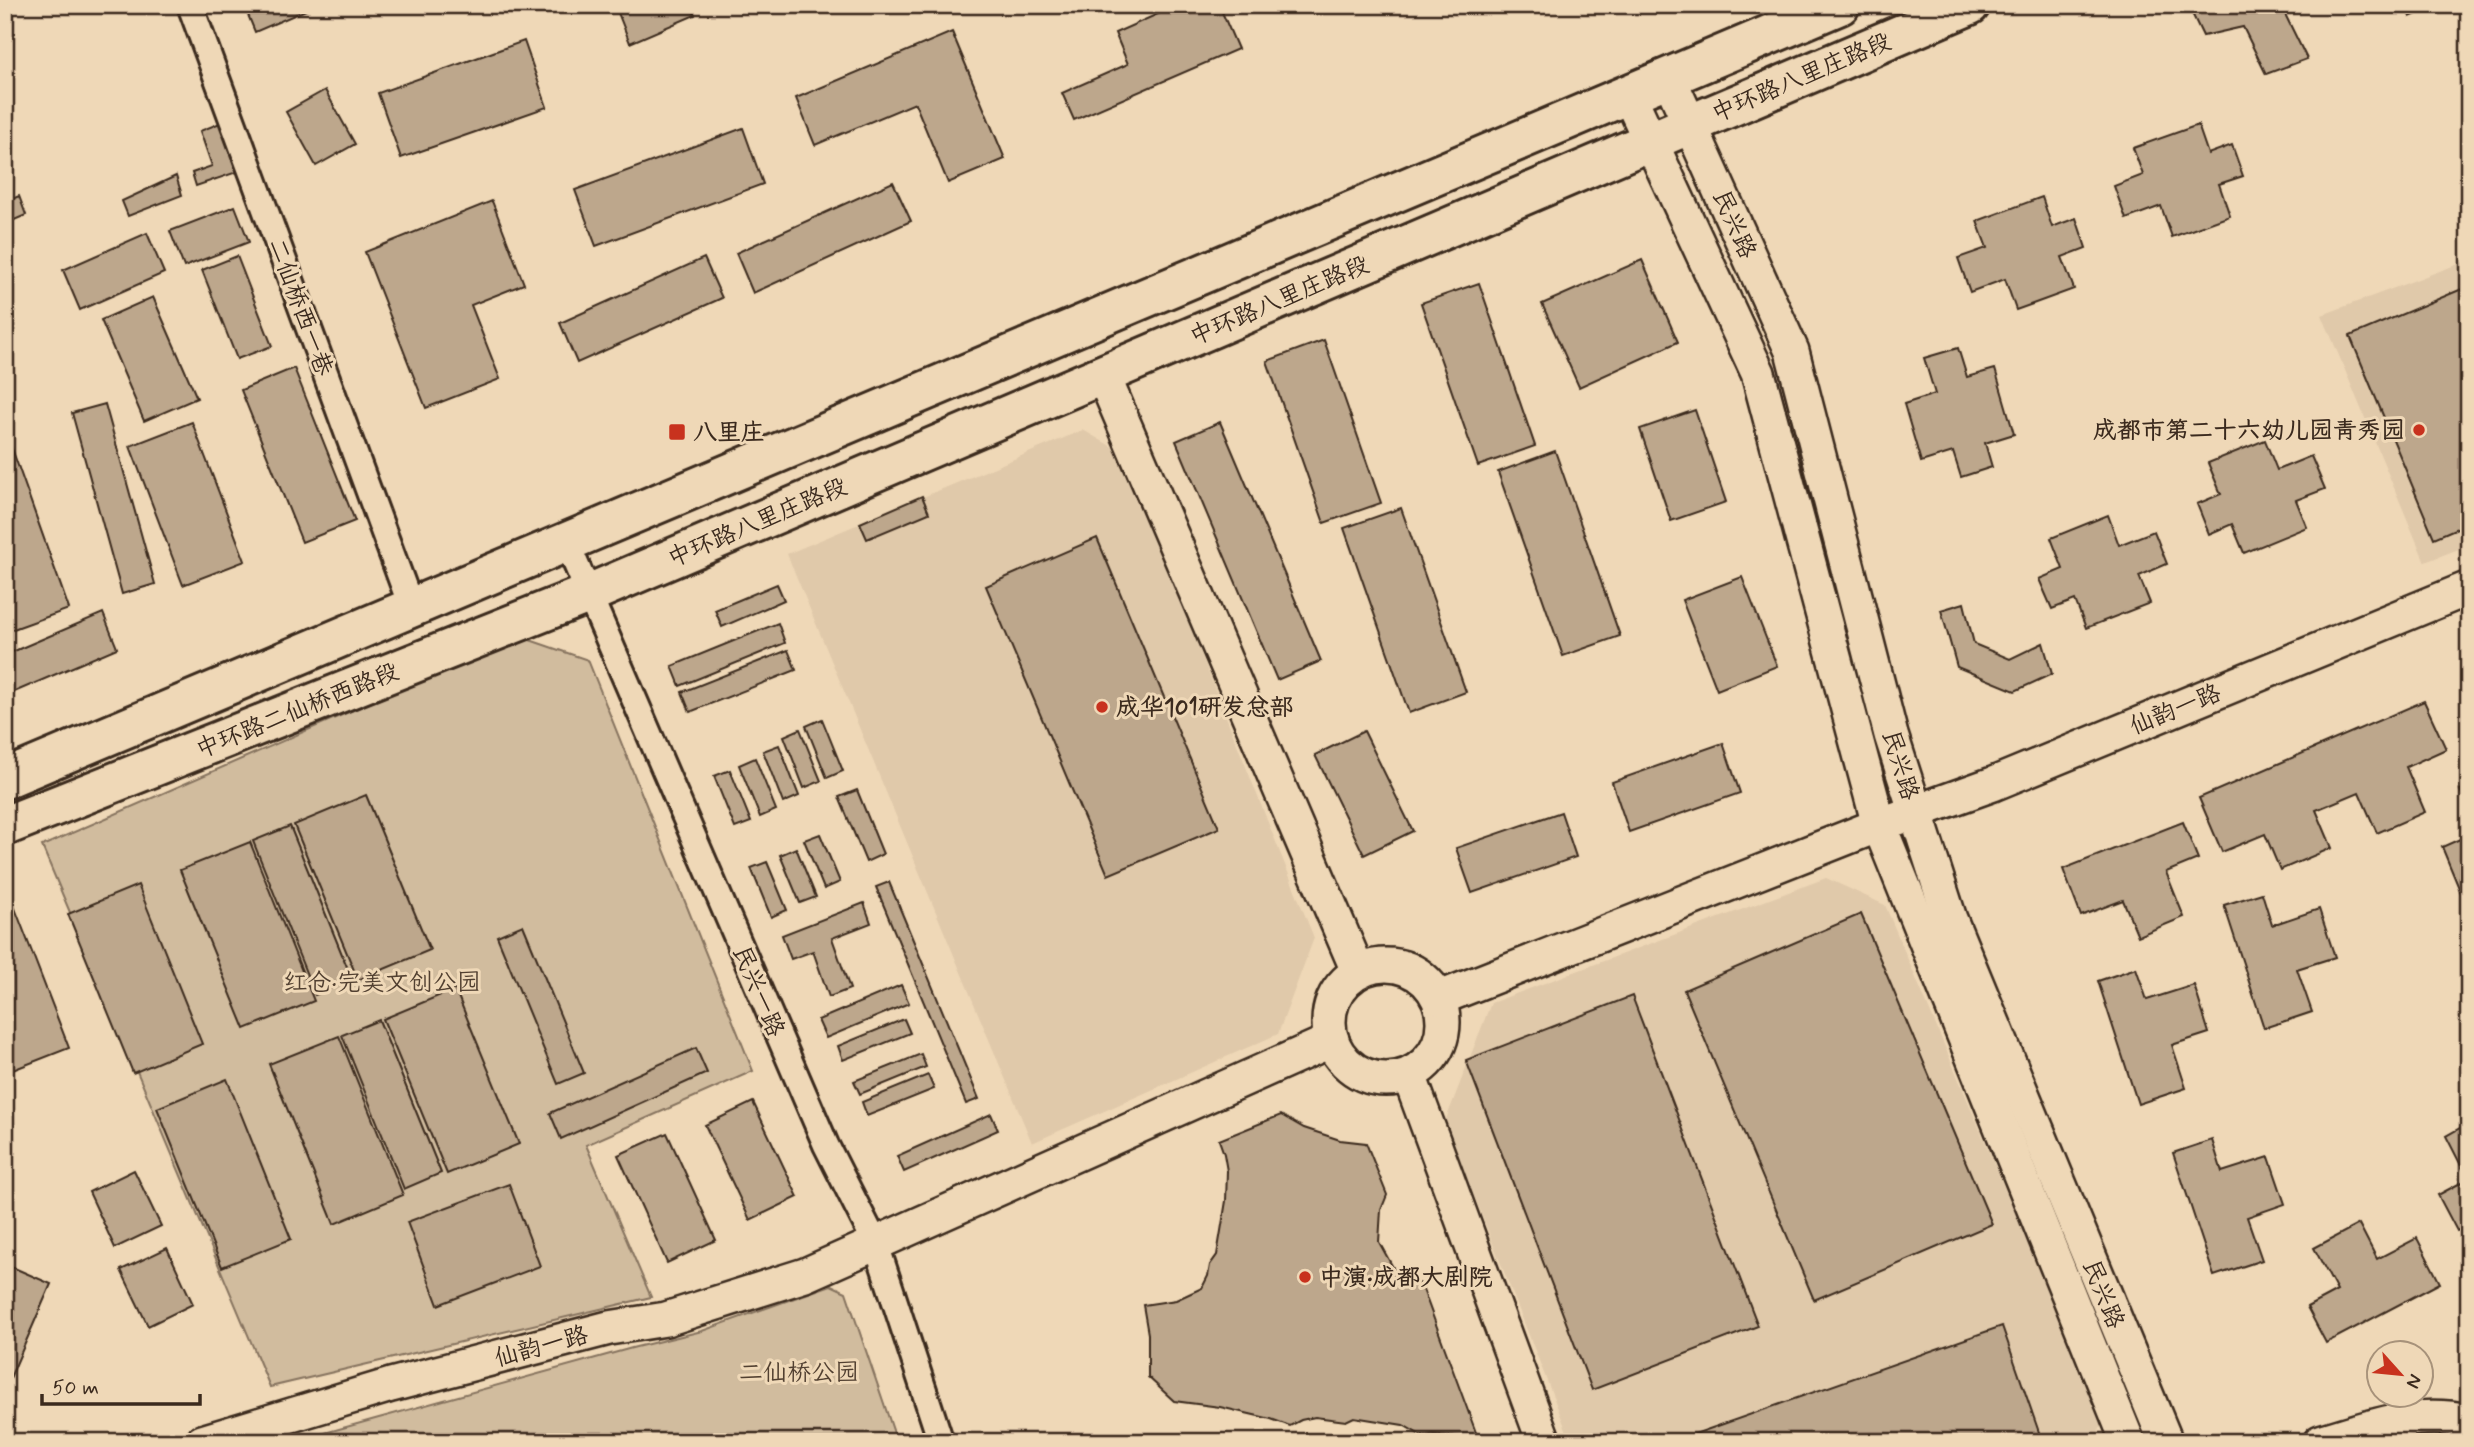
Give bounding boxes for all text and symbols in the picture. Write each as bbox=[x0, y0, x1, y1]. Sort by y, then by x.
street label: 中环路八里庄路段 bbox=[1707, 27, 1896, 130]
street label: 民兴路 bbox=[1705, 185, 1762, 264]
street label: 二仙桥西一巷 bbox=[260, 235, 339, 380]
street label: 中环路八里庄路段 bbox=[1185, 250, 1374, 353]
place label: 成都市第二十六幼儿园青秀园 bbox=[2093, 416, 2405, 447]
place label: 八里庄 bbox=[693, 418, 765, 449]
marker: 八里庄 bbox=[667, 422, 687, 442]
marker: 成都市第二十六幼儿园青秀园 bbox=[2411, 422, 2427, 438]
street label: 中环路八里庄路段 bbox=[663, 472, 852, 575]
street label: 中环路二仙桥西路段 bbox=[192, 657, 404, 766]
street label: 仙韵一路 bbox=[2125, 678, 2226, 743]
place label: 成华101研发总部 bbox=[1116, 693, 1294, 724]
marker: 成华101研发总部 bbox=[1094, 699, 1110, 715]
street label: 民兴路 bbox=[1874, 726, 1925, 804]
street label: 民兴一路 bbox=[725, 941, 791, 1042]
park label: 红仓·完美文创公园 bbox=[283, 968, 481, 999]
street label: 民兴路 bbox=[2075, 1255, 2130, 1334]
place label: 中演·成都大剧院 bbox=[1319, 1263, 1493, 1294]
marker: 中演·成都大剧院 bbox=[1297, 1269, 1313, 1285]
street label: 仙韵一路 bbox=[491, 1320, 592, 1375]
north arrow bbox=[2366, 1338, 2436, 1408]
park label: 二仙桥公园 bbox=[739, 1358, 859, 1389]
scale bar bbox=[42, 1363, 200, 1407]
text: N bbox=[2400, 1370, 2428, 1392]
text: 50 m bbox=[52, 1374, 99, 1402]

